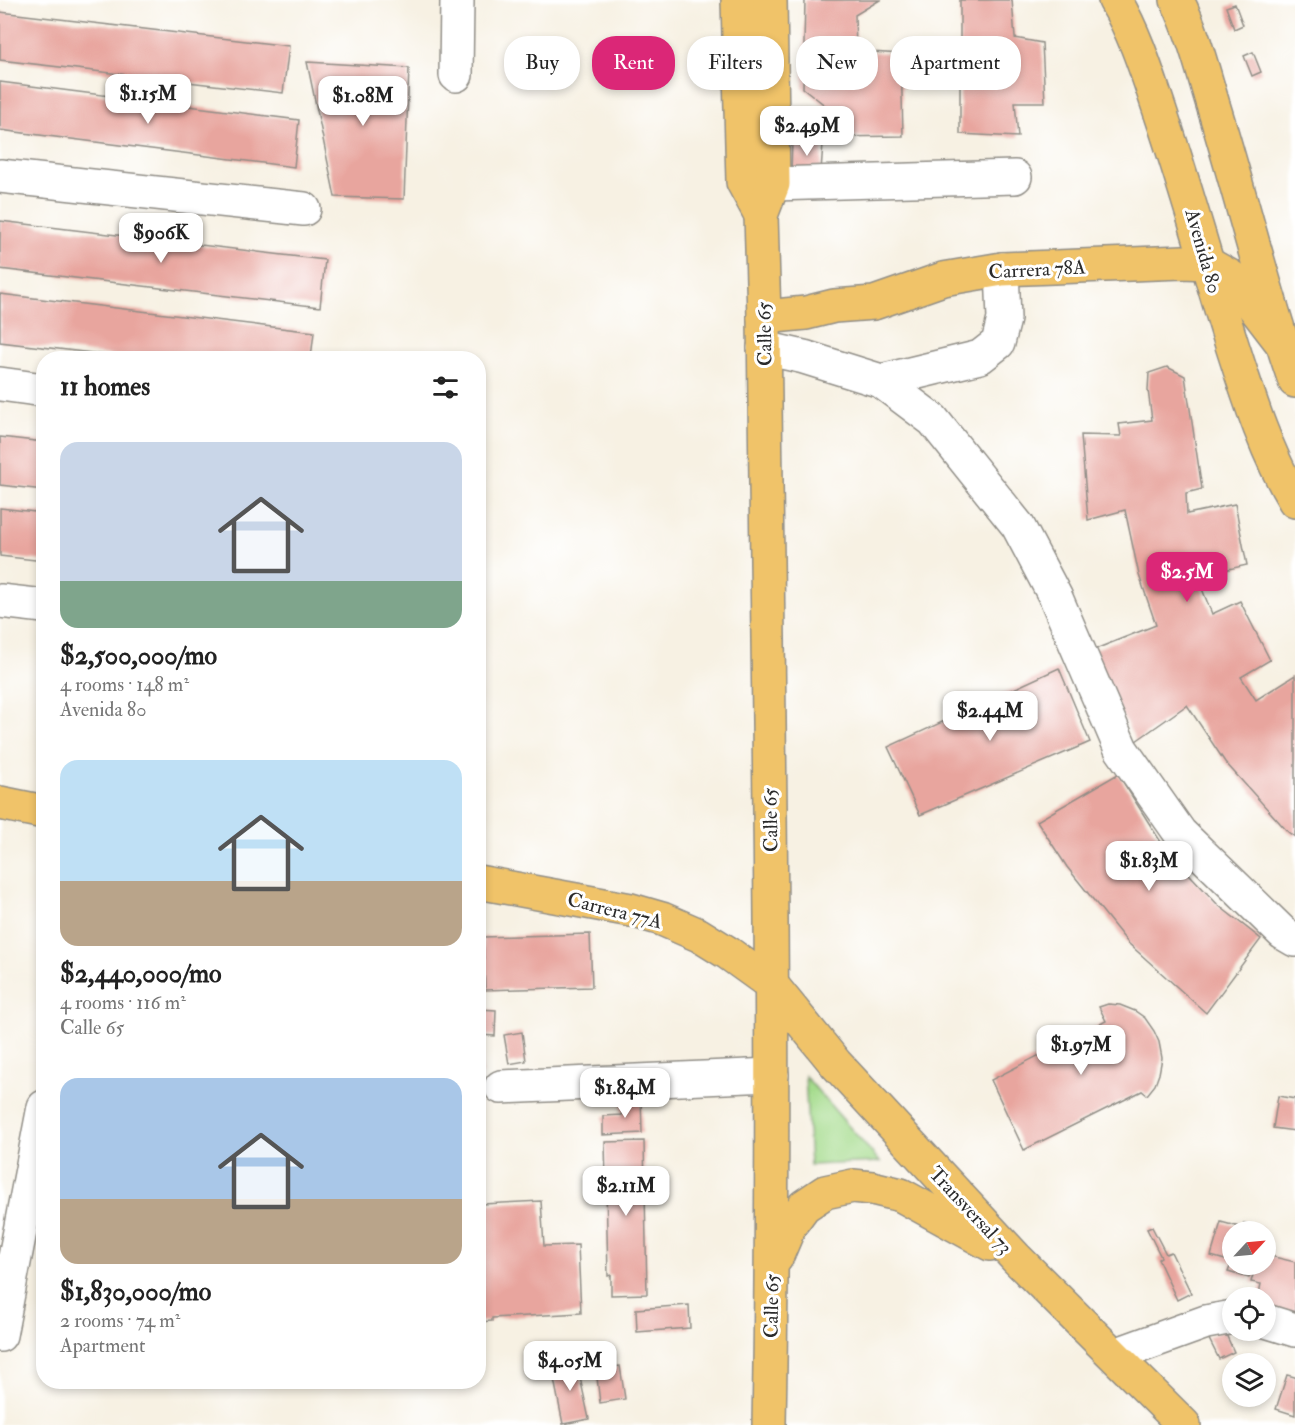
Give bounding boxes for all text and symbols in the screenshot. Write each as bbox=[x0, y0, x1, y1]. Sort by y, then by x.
chip: Buy bbox=[504, 36, 580, 90]
chip: Rent bbox=[592, 36, 675, 90]
chip: Filters bbox=[687, 36, 784, 90]
chip: New bbox=[796, 36, 878, 90]
chip: Apartment bbox=[890, 36, 1021, 90]
pin: $1.15M bbox=[99, 74, 197, 125]
pin: $1.08M bbox=[314, 76, 412, 127]
text: $1.15M bbox=[119, 81, 177, 106]
text: $1.08M bbox=[332, 83, 394, 108]
pin: $2.49M bbox=[758, 106, 856, 157]
text: $2.49M bbox=[774, 113, 840, 138]
street label: Avenida 80 bbox=[1179, 205, 1227, 296]
pin: $906K bbox=[119, 213, 203, 264]
text: $906K bbox=[133, 220, 189, 245]
street label: Carrera 78A bbox=[988, 254, 1086, 285]
street label: Calle 65 bbox=[751, 301, 778, 366]
text: 11 homes bbox=[60, 371, 150, 403]
icon: filters bbox=[429, 371, 462, 404]
icon: home bbox=[207, 481, 315, 589]
pin: $2.5M bbox=[1145, 552, 1229, 603]
text: $2.5M bbox=[1160, 559, 1214, 584]
text: $2,500,000/mo bbox=[60, 640, 217, 672]
text: 4 rooms · 148 m² bbox=[60, 672, 189, 697]
pin: $2.44M bbox=[941, 691, 1039, 742]
text: Avenida 80 bbox=[60, 697, 146, 722]
text: $2.44M bbox=[957, 698, 1023, 723]
street label: Calle 65 bbox=[757, 787, 784, 852]
icon: home bbox=[207, 799, 315, 907]
pin: $1.83M bbox=[1100, 841, 1198, 892]
text: $1.83M bbox=[1120, 848, 1178, 873]
street label: Carrera 77A bbox=[565, 887, 665, 934]
text: $2,440,000/mo bbox=[60, 958, 222, 990]
text: 4 rooms · 116 m² bbox=[60, 990, 186, 1015]
text: Calle 65 bbox=[60, 1015, 124, 1040]
pin: $1.97M bbox=[1032, 1025, 1130, 1076]
text: $1.97M bbox=[1050, 1032, 1112, 1057]
pin: $1.84M bbox=[576, 1068, 674, 1119]
text: $1.84M bbox=[594, 1075, 656, 1100]
icon: home bbox=[207, 1117, 315, 1225]
street label: Transversal 73 bbox=[924, 1161, 1018, 1259]
pin: $2.11M bbox=[577, 1166, 675, 1217]
text: $2.11M bbox=[597, 1173, 655, 1198]
north arrow bbox=[1222, 1221, 1276, 1275]
map controls bbox=[1222, 1221, 1276, 1407]
street label: Calle 65 bbox=[758, 1273, 785, 1338]
text: $1,830,000/mo bbox=[60, 1276, 211, 1308]
button: locate bbox=[1222, 1287, 1276, 1341]
text: 2 rooms · 74 m² bbox=[60, 1308, 181, 1333]
text: Apartment bbox=[60, 1333, 145, 1358]
pin: $4.05M bbox=[521, 1341, 619, 1392]
text: $4.05M bbox=[538, 1348, 602, 1373]
button: layers bbox=[1222, 1353, 1276, 1407]

